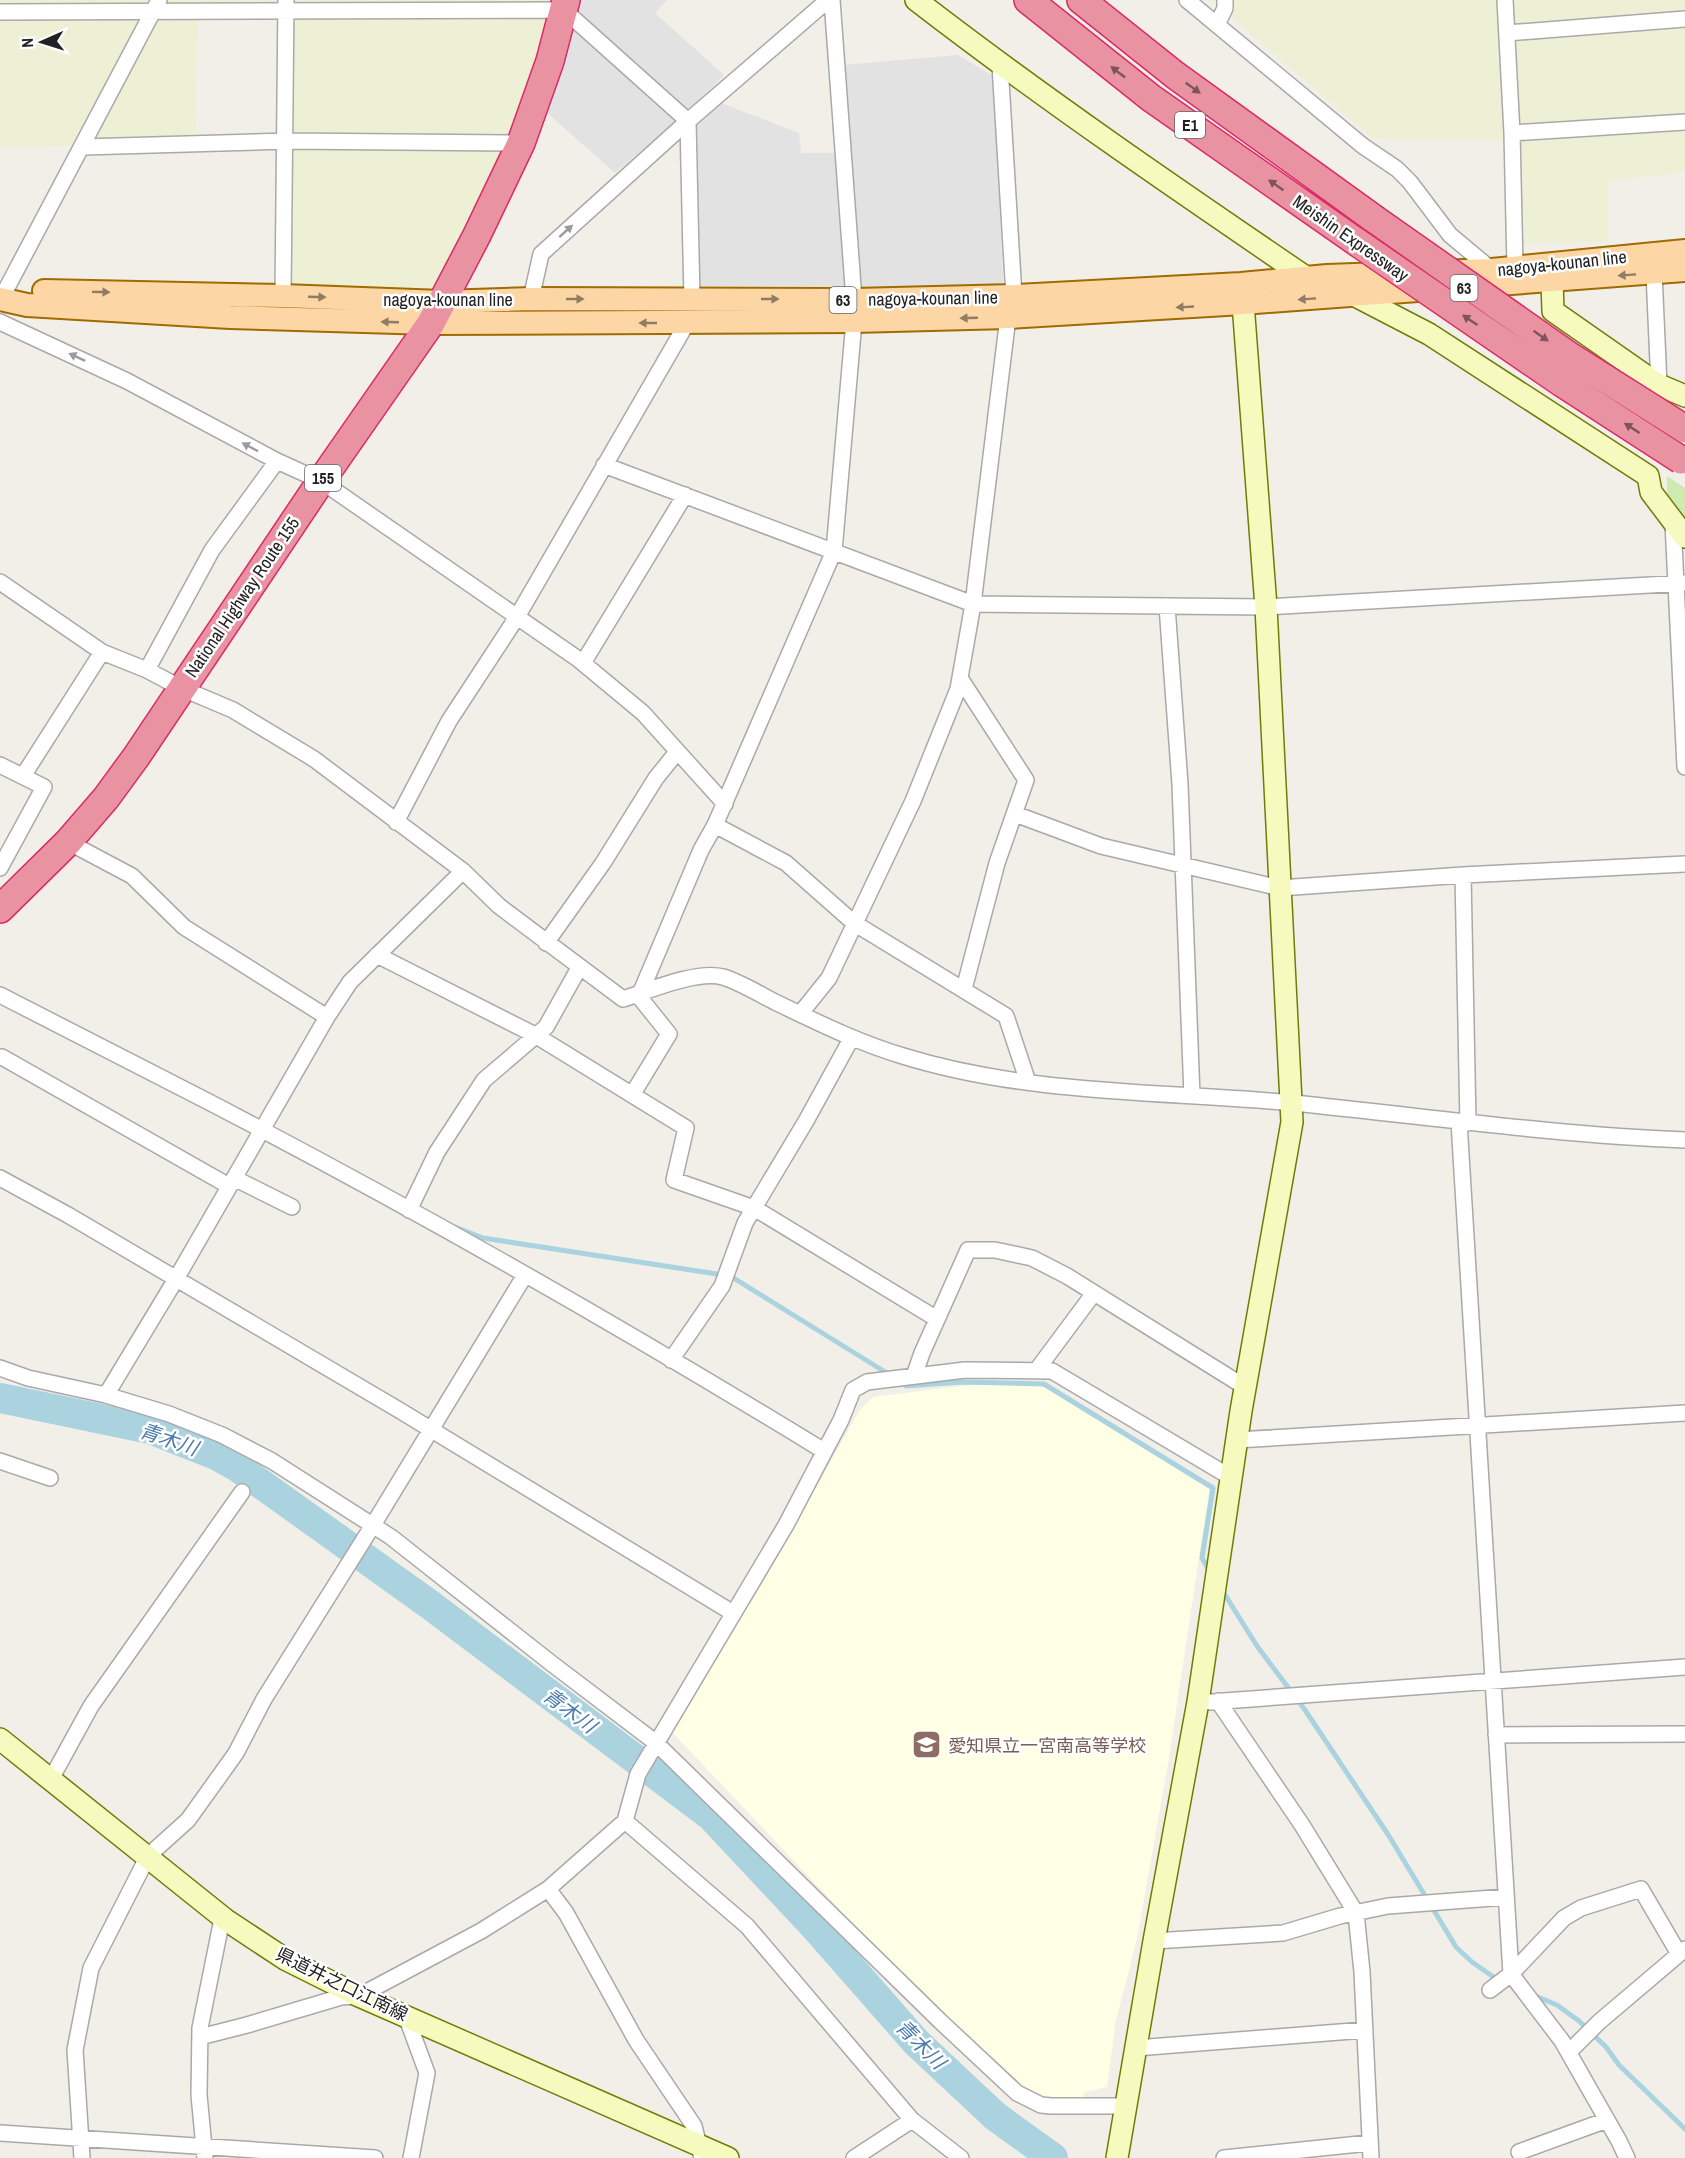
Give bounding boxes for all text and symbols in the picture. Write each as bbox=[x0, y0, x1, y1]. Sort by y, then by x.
north arrow bbox=[12, 12, 72, 72]
text: N bbox=[16, 37, 38, 48]
one-way arrow bbox=[1110, 66, 1125, 78]
one-way arrow bbox=[1185, 82, 1201, 94]
road number: E1 bbox=[1175, 112, 1205, 138]
one-way arrow bbox=[1268, 179, 1284, 191]
street label: Meishin Expressway bbox=[1288, 189, 1414, 288]
one-way arrow bbox=[558, 224, 573, 238]
street label: nagoya-kounan line bbox=[1496, 244, 1628, 282]
one-way arrow bbox=[1617, 270, 1636, 280]
road number: 63 bbox=[1450, 275, 1478, 301]
street label: nagoya-kounan line bbox=[868, 284, 998, 312]
street label: nagoya-kounan line bbox=[383, 287, 513, 312]
road number: 63 bbox=[830, 287, 856, 313]
one-way arrow bbox=[91, 288, 110, 297]
one-way arrow bbox=[307, 293, 326, 302]
one-way arrow bbox=[565, 294, 584, 304]
one-way arrow bbox=[760, 294, 779, 304]
one-way arrow bbox=[1297, 294, 1316, 304]
one-way arrow bbox=[1176, 302, 1195, 311]
one-way arrow bbox=[960, 313, 979, 323]
one-way arrow bbox=[1461, 314, 1478, 325]
one-way arrow bbox=[381, 318, 400, 327]
one-way arrow bbox=[639, 318, 658, 328]
one-way arrow bbox=[1533, 330, 1549, 342]
one-way arrow bbox=[68, 353, 85, 362]
one-way arrow bbox=[1624, 423, 1640, 434]
one-way arrow bbox=[241, 442, 258, 452]
road number: 155 bbox=[305, 465, 341, 491]
street label: National Highway Route 155 bbox=[179, 512, 305, 682]
water label: 青木川 bbox=[136, 1416, 204, 1462]
water label: 青木川 bbox=[538, 1681, 604, 1740]
school or university icon: 愛知県立一宮南高等学校 bbox=[911, 1729, 943, 1761]
place label: 愛知県立一宮南高等学校 bbox=[948, 1733, 1146, 1758]
street label: 県道井之口江南線 bbox=[272, 1941, 412, 2027]
water label: 青木川 bbox=[890, 2013, 953, 2076]

